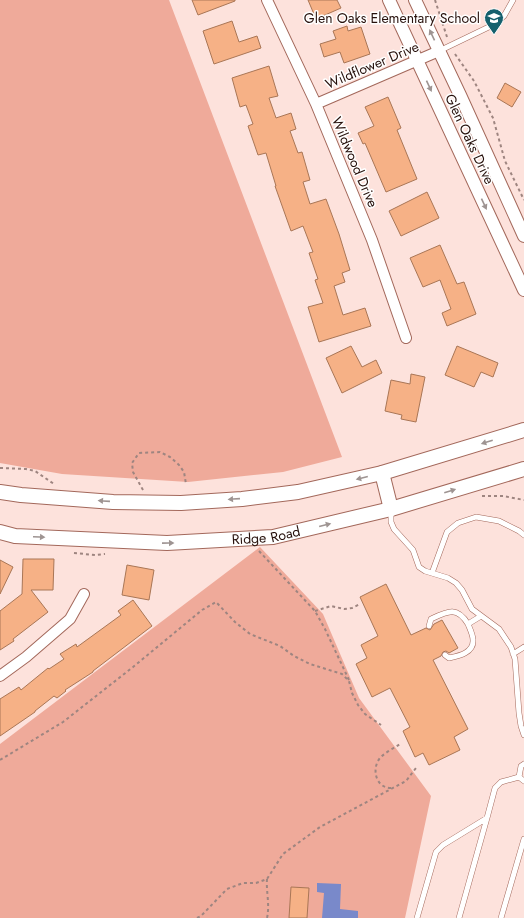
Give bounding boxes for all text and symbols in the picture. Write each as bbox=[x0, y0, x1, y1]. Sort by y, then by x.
school or university icon: Glen Oaks Elementary School bbox=[483, 7, 505, 35]
place label: Glen Oaks Elementary School bbox=[304, 8, 480, 28]
one-way arrow bbox=[429, 29, 435, 41]
street label: Wildflower Drive bbox=[322, 36, 422, 94]
one-way arrow bbox=[426, 81, 432, 92]
street label: Glen Oaks Drive bbox=[440, 90, 500, 188]
street label: Wildwood Drive bbox=[327, 114, 383, 210]
one-way arrow bbox=[481, 199, 487, 211]
one-way arrow bbox=[480, 439, 492, 445]
one-way arrow bbox=[356, 476, 368, 482]
one-way arrow bbox=[445, 488, 457, 494]
one-way arrow bbox=[228, 496, 240, 503]
one-way arrow bbox=[98, 498, 110, 505]
street label: Ridge Road bbox=[231, 521, 302, 549]
one-way arrow bbox=[319, 521, 331, 527]
one-way arrow bbox=[33, 534, 46, 540]
one-way arrow bbox=[162, 540, 175, 546]

